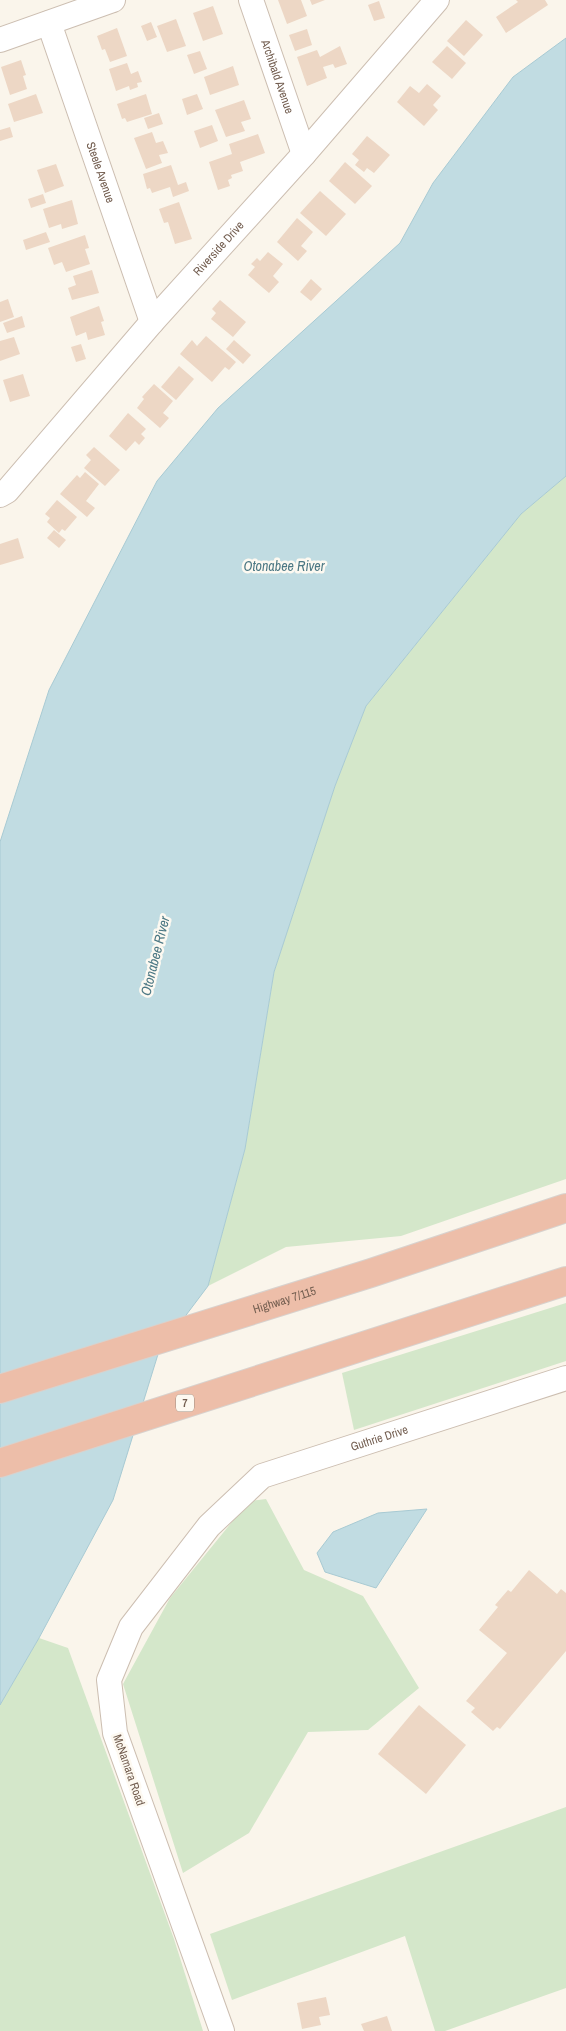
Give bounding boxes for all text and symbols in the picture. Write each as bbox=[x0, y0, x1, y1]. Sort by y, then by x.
street label: Archibald Avenue bbox=[257, 37, 297, 116]
street label: Steele Avenue bbox=[83, 140, 118, 205]
street label: Riverside Drive bbox=[190, 218, 247, 279]
water label: Otonabee River bbox=[243, 557, 326, 575]
water label: Otonabee River bbox=[136, 913, 174, 997]
street label: Highway 7/115 bbox=[251, 1283, 318, 1317]
road number: 7 bbox=[176, 1395, 194, 1412]
street label: Guthrie Drive bbox=[349, 1422, 410, 1455]
street label: McNamara Road bbox=[109, 1732, 149, 1808]

